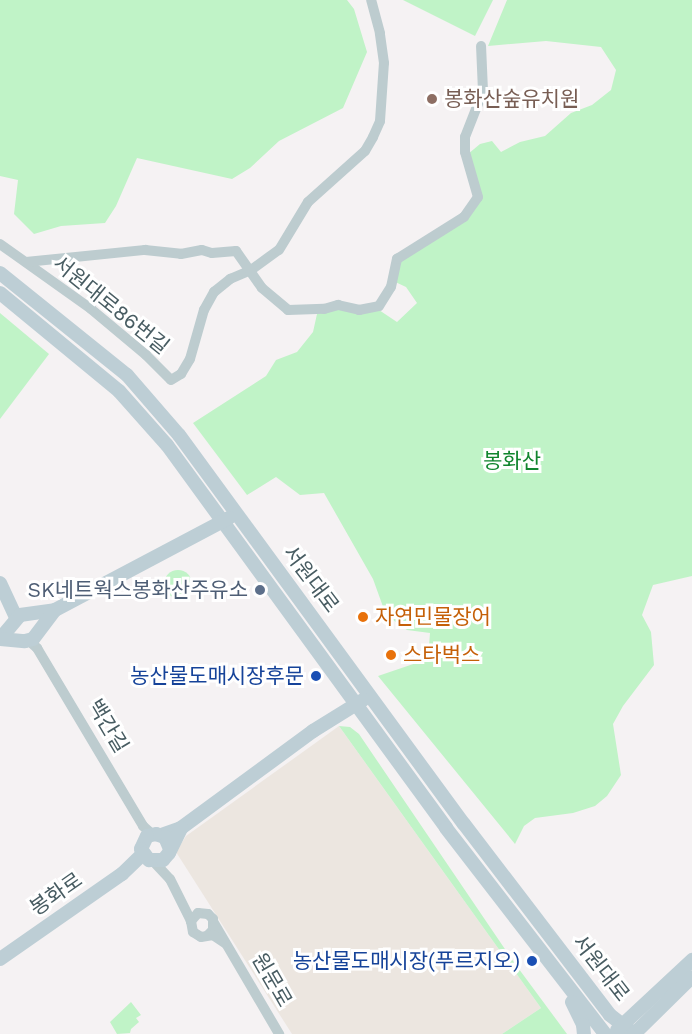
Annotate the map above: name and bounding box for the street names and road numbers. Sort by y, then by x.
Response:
street label: 서원대로86번길 [48,251,174,359]
street label: 서원대로 [278,541,344,617]
street label: 백간길 [82,695,134,757]
street label: 봉화로 [25,867,87,921]
street label: 서원대로 [567,930,635,1006]
street label: 원문로 [247,949,297,1011]

